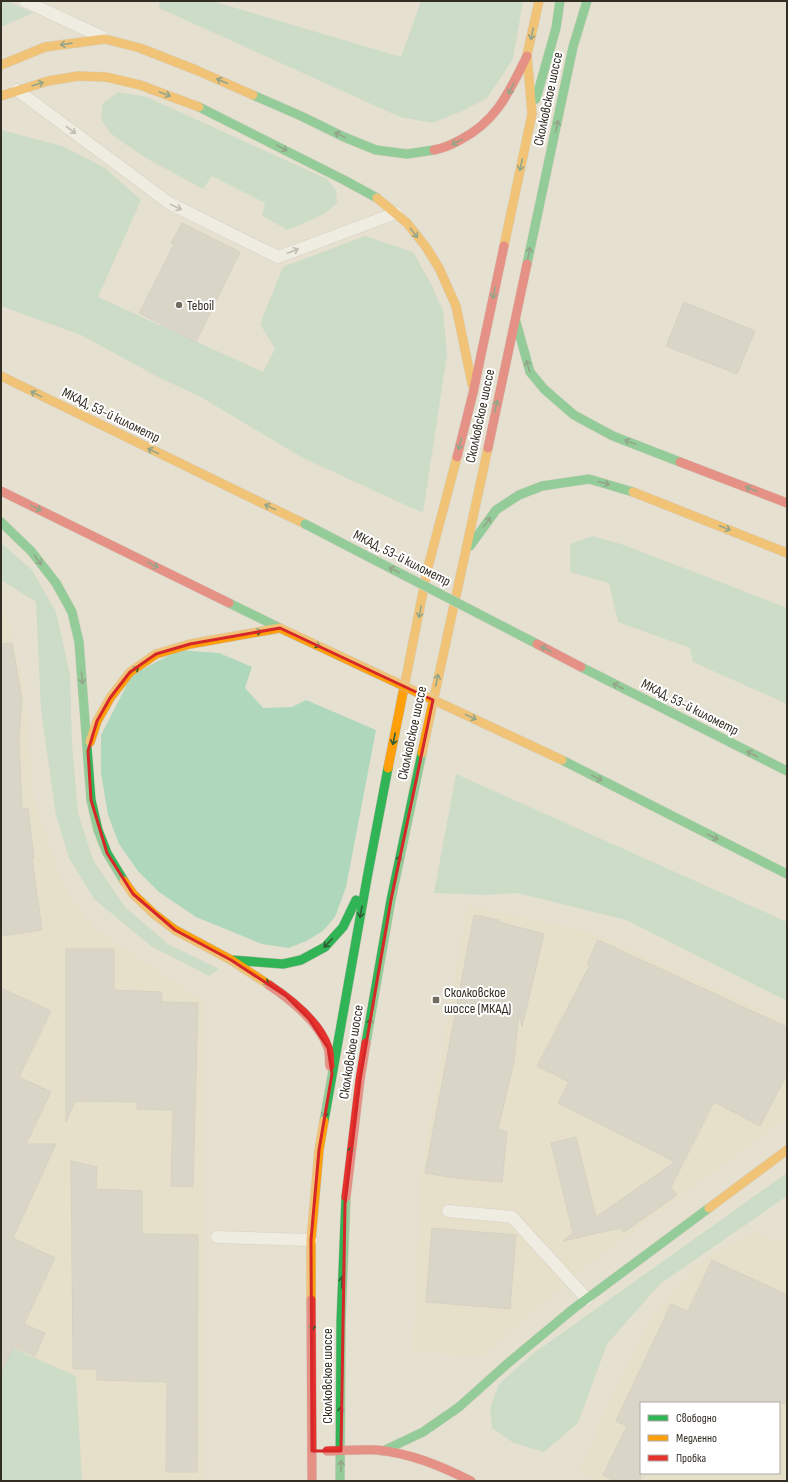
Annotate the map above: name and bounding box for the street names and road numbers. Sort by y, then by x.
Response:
street label: Сколковское шоссе [530,51,566,147]
street label: Сколковское шоссе [462,368,498,464]
street label: МКАД, 53-й километр [59,384,163,446]
street label: МКАД, 53-й километр [350,526,454,590]
street label: МКАД, 53-й километр [638,675,742,739]
street label: Сколковское шоссе [394,685,430,781]
street label: Сколковское шоссе [335,1004,367,1100]
street label: Сколковское шоссе [319,1328,336,1424]

